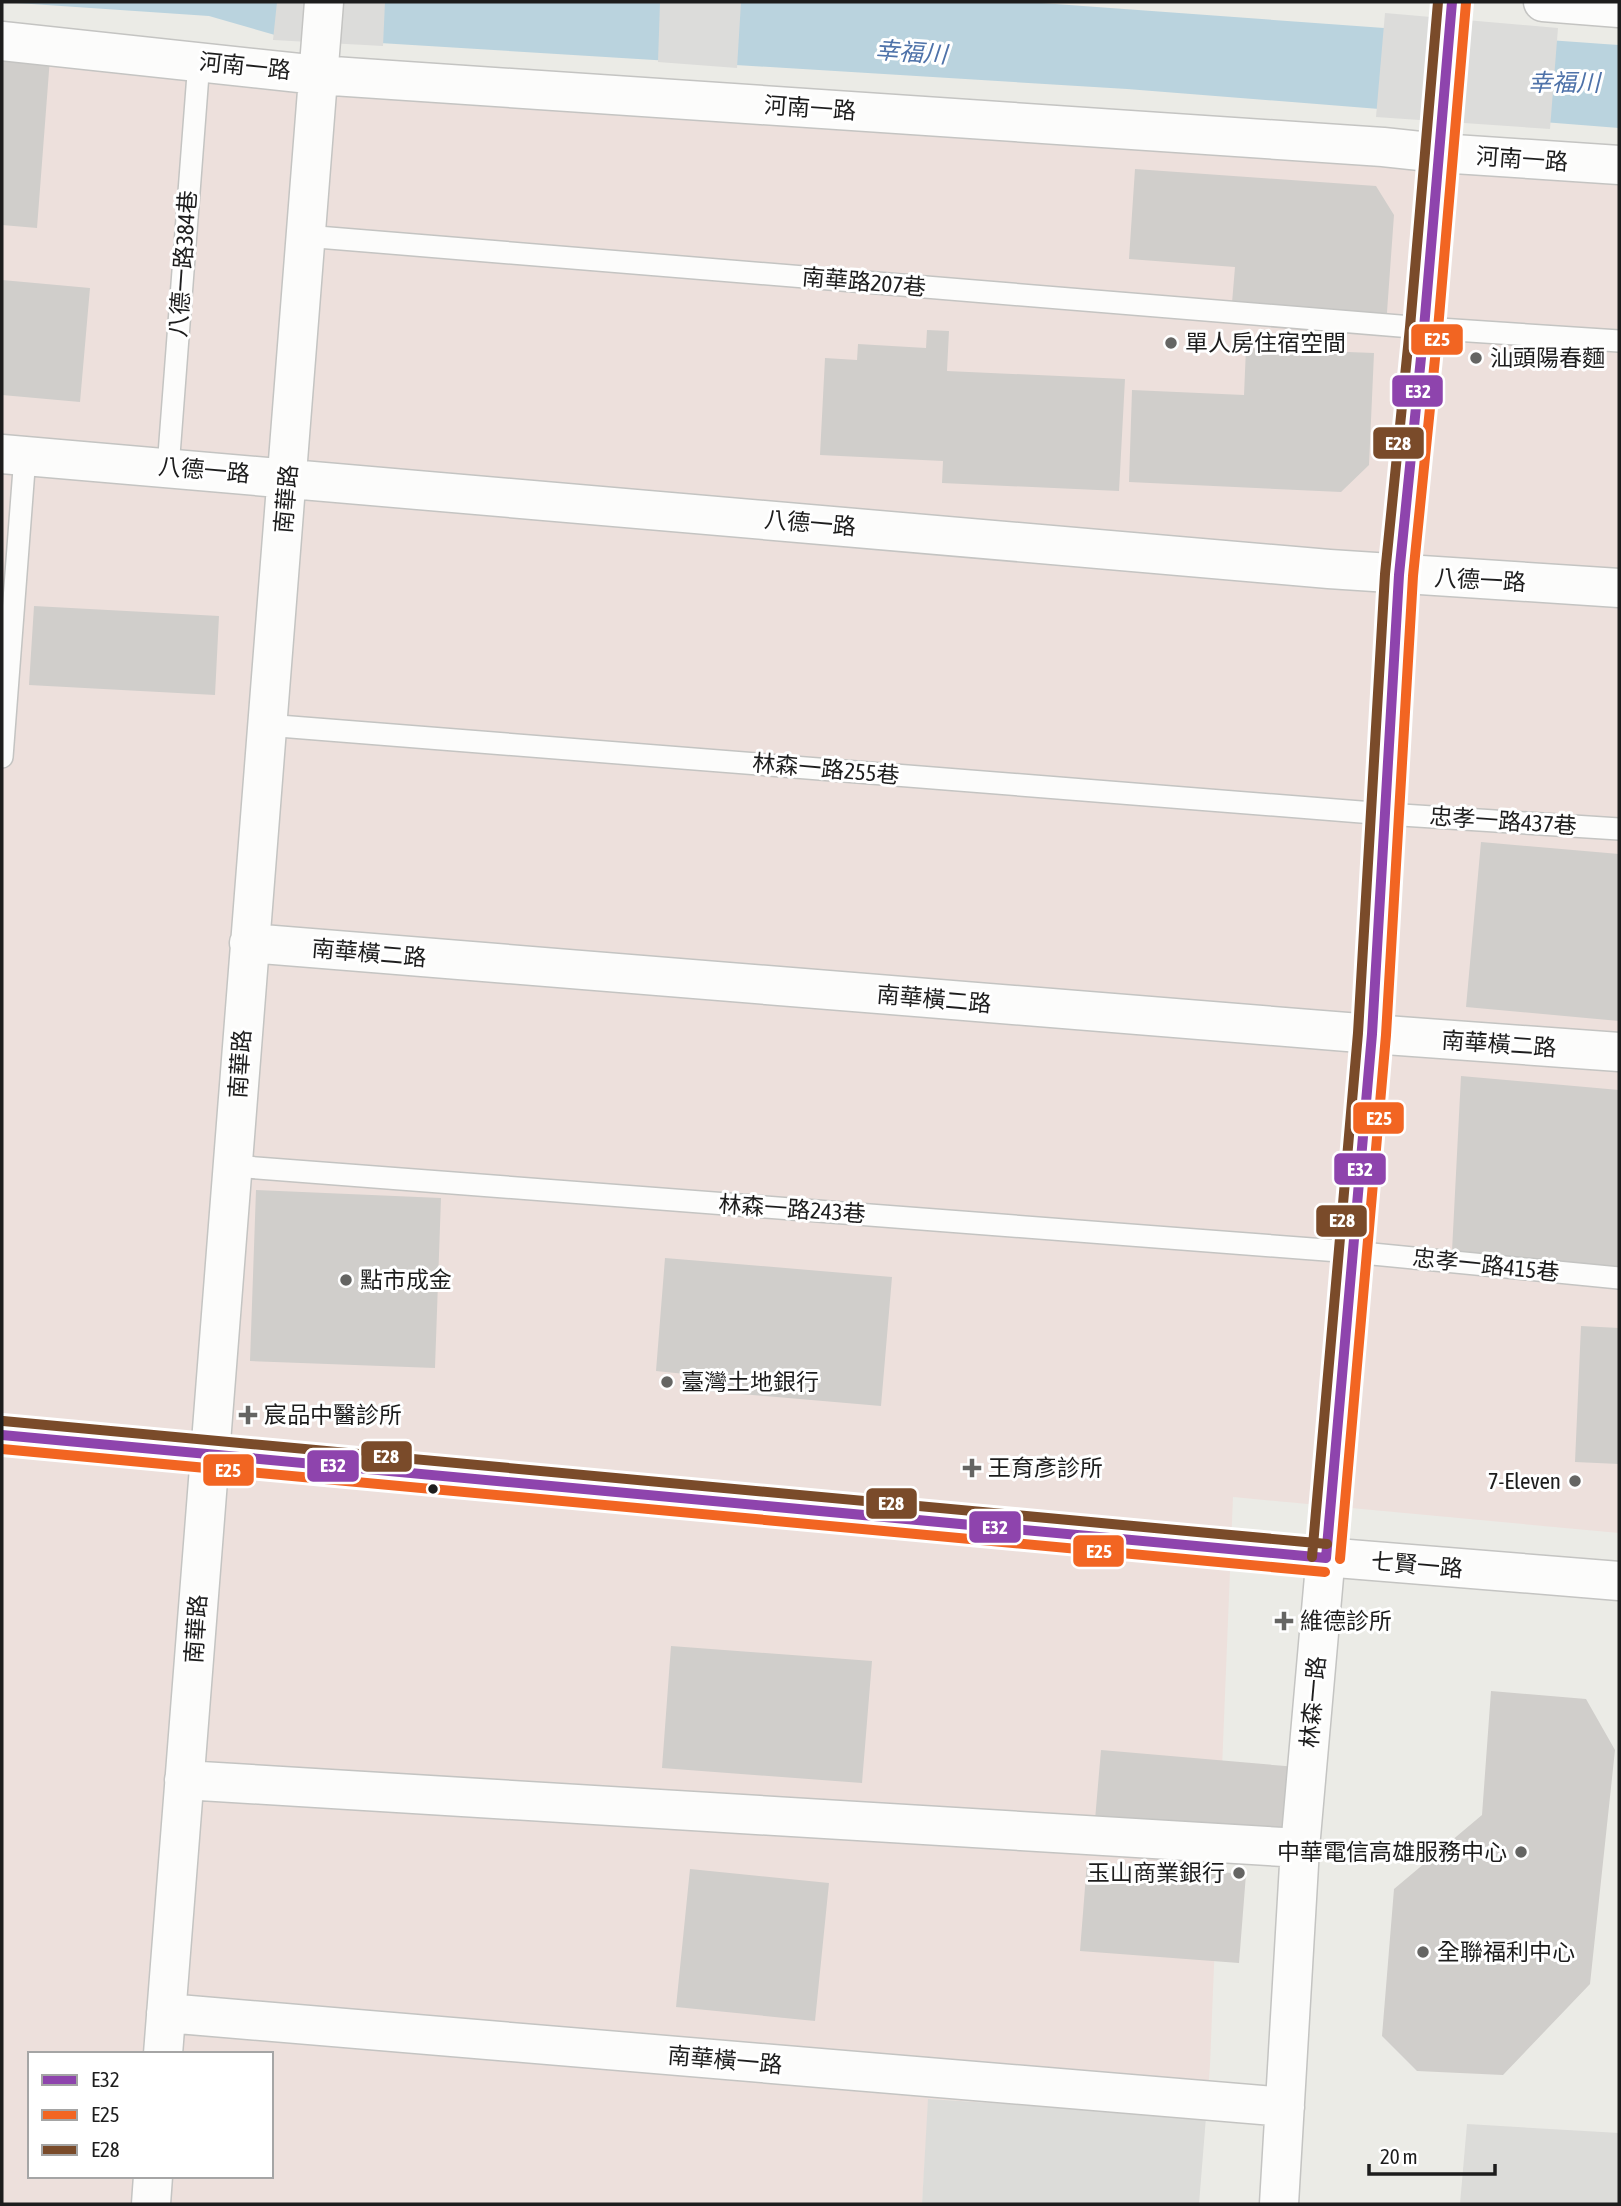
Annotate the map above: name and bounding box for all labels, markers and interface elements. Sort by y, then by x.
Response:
water label: 幸福川 [874,36,951,68]
street label: 河南一路 [198,48,292,84]
water label: 幸福川 [1528,69,1603,96]
street label: 河南一路 [763,92,857,124]
street label: 河南一路 [1475,143,1569,175]
street label: 八德一路384巷 [165,190,201,338]
street label: 南華路207巷 [801,264,927,300]
line badge: E25 [1410,323,1464,356]
text: E25 [1424,328,1450,350]
place label: 單人房住宿空間 [1185,330,1346,356]
marker: 單人房住宿空間 [1163,335,1179,351]
place label: 汕頭陽春麵 [1490,345,1605,371]
marker: 汕頭陽春麵 [1468,350,1484,366]
line badge: E32 [1391,374,1444,408]
text: E32 [1405,380,1431,402]
line badge: E28 [1372,426,1425,460]
text: E28 [1385,432,1411,454]
street label: 八德一路 [157,453,251,487]
street label: 南華路 [270,463,302,535]
street label: 八德一路 [763,506,857,540]
street label: 八德一路 [1433,565,1527,595]
street label: 林森一路255巷 [751,750,901,788]
street label: 忠孝一路437巷 [1429,803,1577,839]
street label: 南華橫二路 [311,935,427,971]
street label: 南華橫二路 [876,981,992,1017]
street label: 南華橫二路 [1441,1027,1557,1061]
street label: 南華路 [225,1029,255,1099]
line badge: E25 [1352,1101,1405,1135]
text: E25 [1366,1107,1392,1129]
line badge: E32 [1333,1152,1387,1186]
text: E32 [1347,1158,1373,1180]
street label: 林森一路243巷 [718,1191,866,1227]
line badge: E28 [1315,1204,1368,1238]
text: E28 [1329,1209,1355,1231]
street label: 忠孝一路415巷 [1411,1244,1561,1286]
place label: 點市成金 [360,1267,452,1293]
marker: 點市成金 [338,1272,354,1288]
place label: 臺灣土地銀行 [681,1369,819,1395]
marker: 臺灣土地銀行 [659,1374,675,1390]
place label: 宸品中醫診所 [264,1402,402,1428]
marker: 宸品中醫診所 [238,1405,258,1425]
line badge: E28 [360,1440,413,1473]
text: E28 [373,1445,399,1467]
line badge: E32 [306,1449,360,1483]
line badge: E25 [202,1453,255,1487]
text: E32 [320,1454,346,1476]
place label: 王育彥診所 [988,1455,1103,1481]
marker: 王育彥診所 [962,1458,982,1478]
text: E25 [215,1459,241,1481]
place label: 7-Eleven [1488,1468,1561,1494]
marker: 7-Eleven [1567,1473,1583,1489]
unlabelled marker [426,1482,440,1496]
line badge: E28 [865,1487,918,1520]
text: E28 [878,1492,904,1514]
line badge: E32 [968,1510,1022,1544]
text: E32 [982,1516,1008,1538]
line badge: E25 [1072,1534,1125,1568]
text: E25 [1086,1540,1112,1562]
street label: 七賢一路 [1370,1548,1464,1582]
street label: 南華路 [181,1594,211,1664]
place label: 維德診所 [1300,1608,1392,1634]
marker: 維德診所 [1274,1611,1294,1631]
street label: 林森一路 [1296,1655,1330,1749]
place label: 中華電信高雄服務中心 [1277,1839,1507,1865]
marker: 中華電信高雄服務中心 [1513,1844,1529,1860]
place label: 玉山商業銀行 [1087,1860,1225,1886]
marker: 玉山商業銀行 [1231,1865,1247,1881]
place label: 全聯福利中心 [1437,1939,1575,1965]
marker: 全聯福利中心 [1415,1944,1431,1960]
street label: 南華橫一路 [667,2042,783,2078]
legend [28,2052,273,2178]
text: E32 [91,2067,120,2091]
text: E25 [91,2102,120,2126]
scale bar [1369,2132,1495,2176]
text: E28 [91,2137,120,2161]
text: 20 m [1380,2144,1418,2168]

